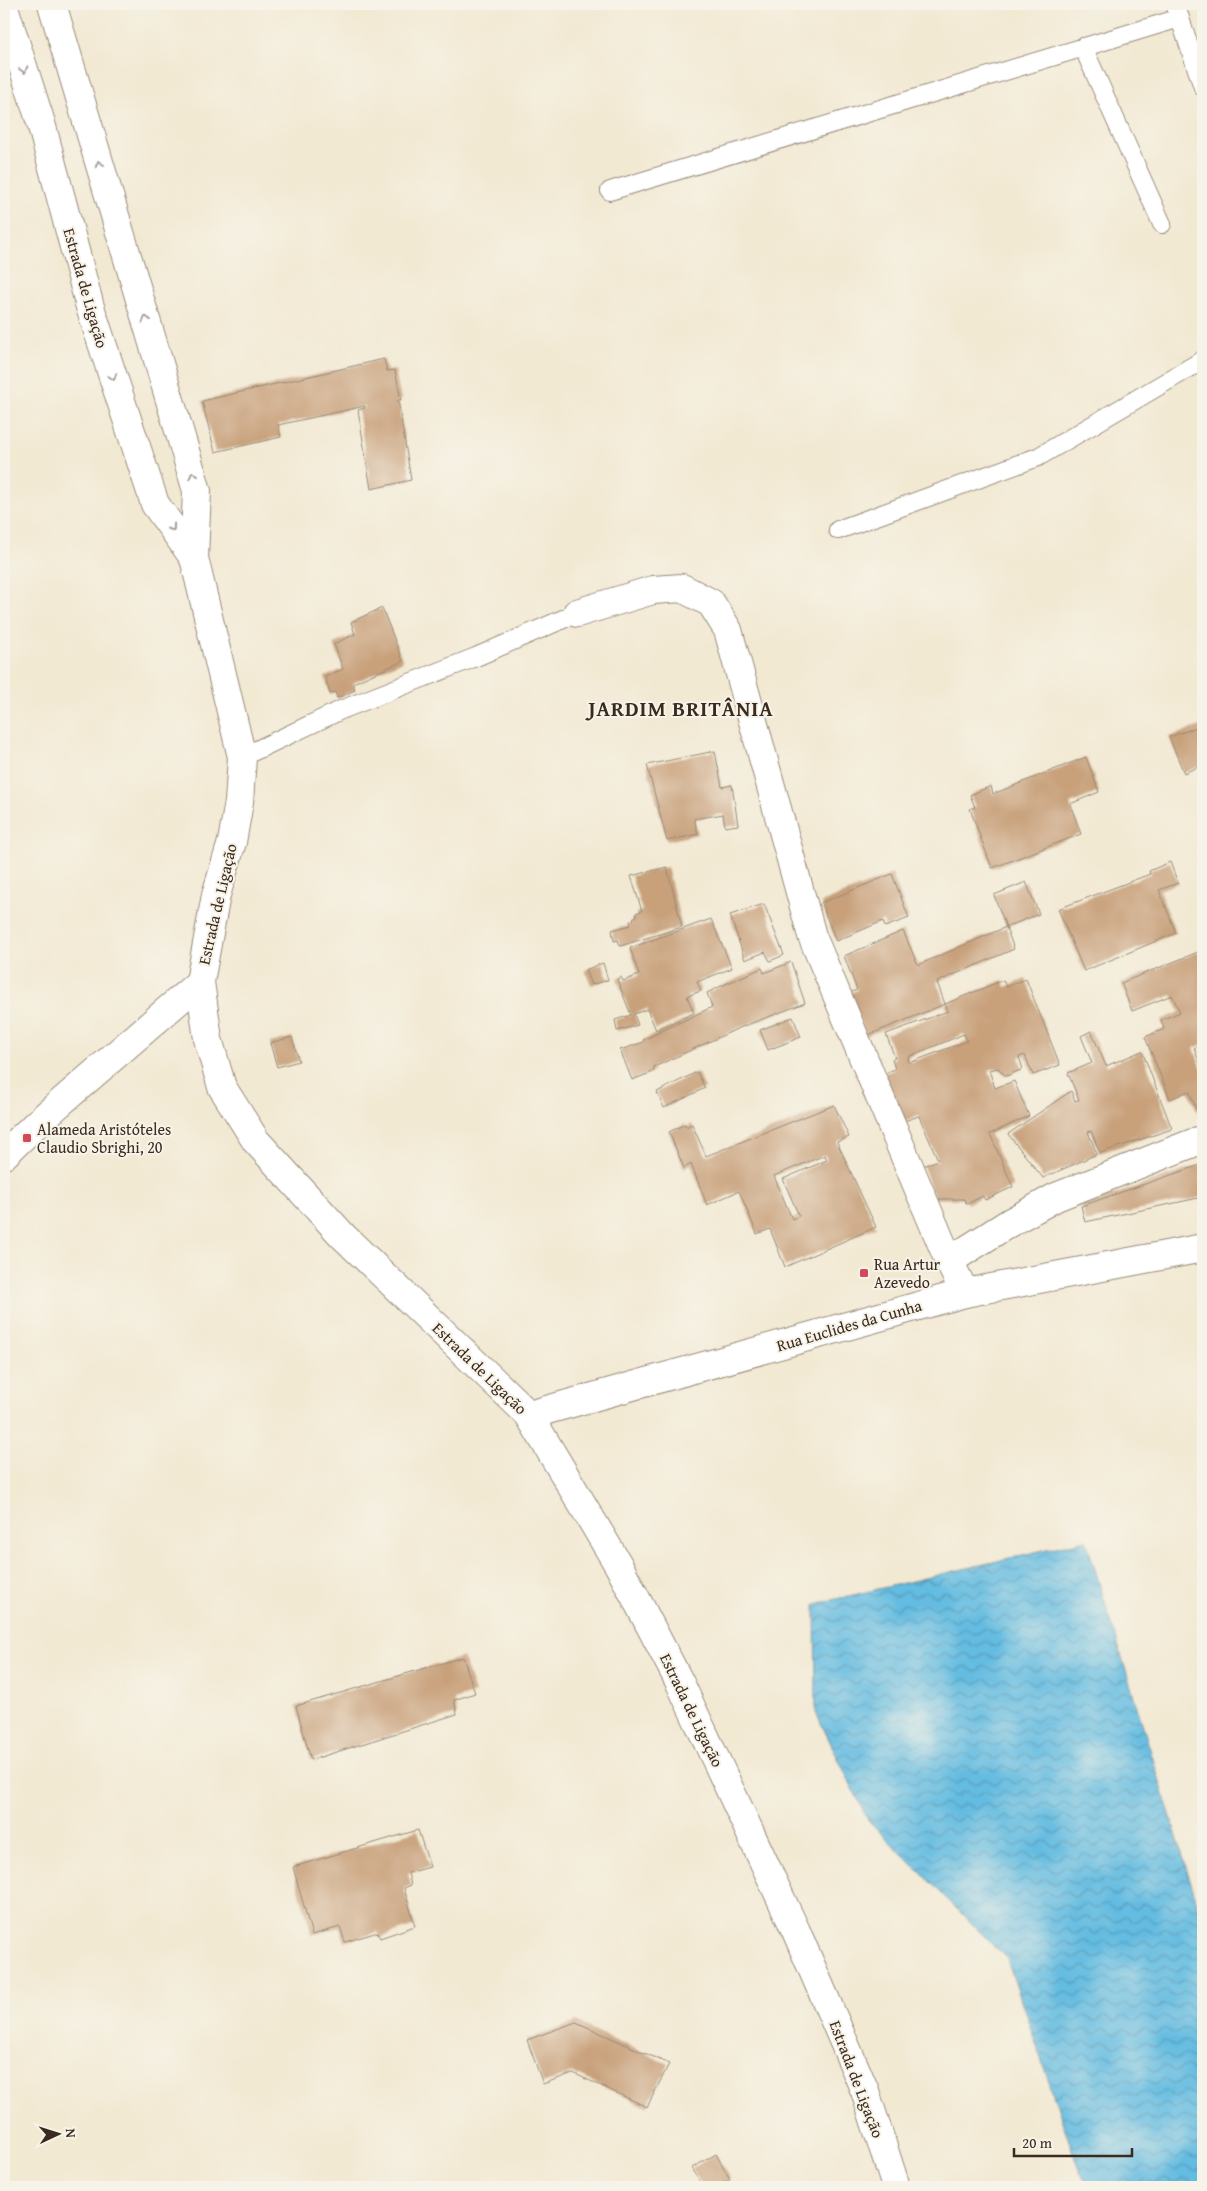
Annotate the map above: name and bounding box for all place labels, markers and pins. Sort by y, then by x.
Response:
place label: Alameda Aristóteles Claudio Sbrighi, 20 [37,1117,171,1159]
marker: Alameda Aristóteles Claudio Sbrighi, 20 [21,1132,33,1144]
place label: Rua Artur Azevedo [874,1252,941,1294]
marker: Rua Artur Azevedo [858,1267,870,1279]

